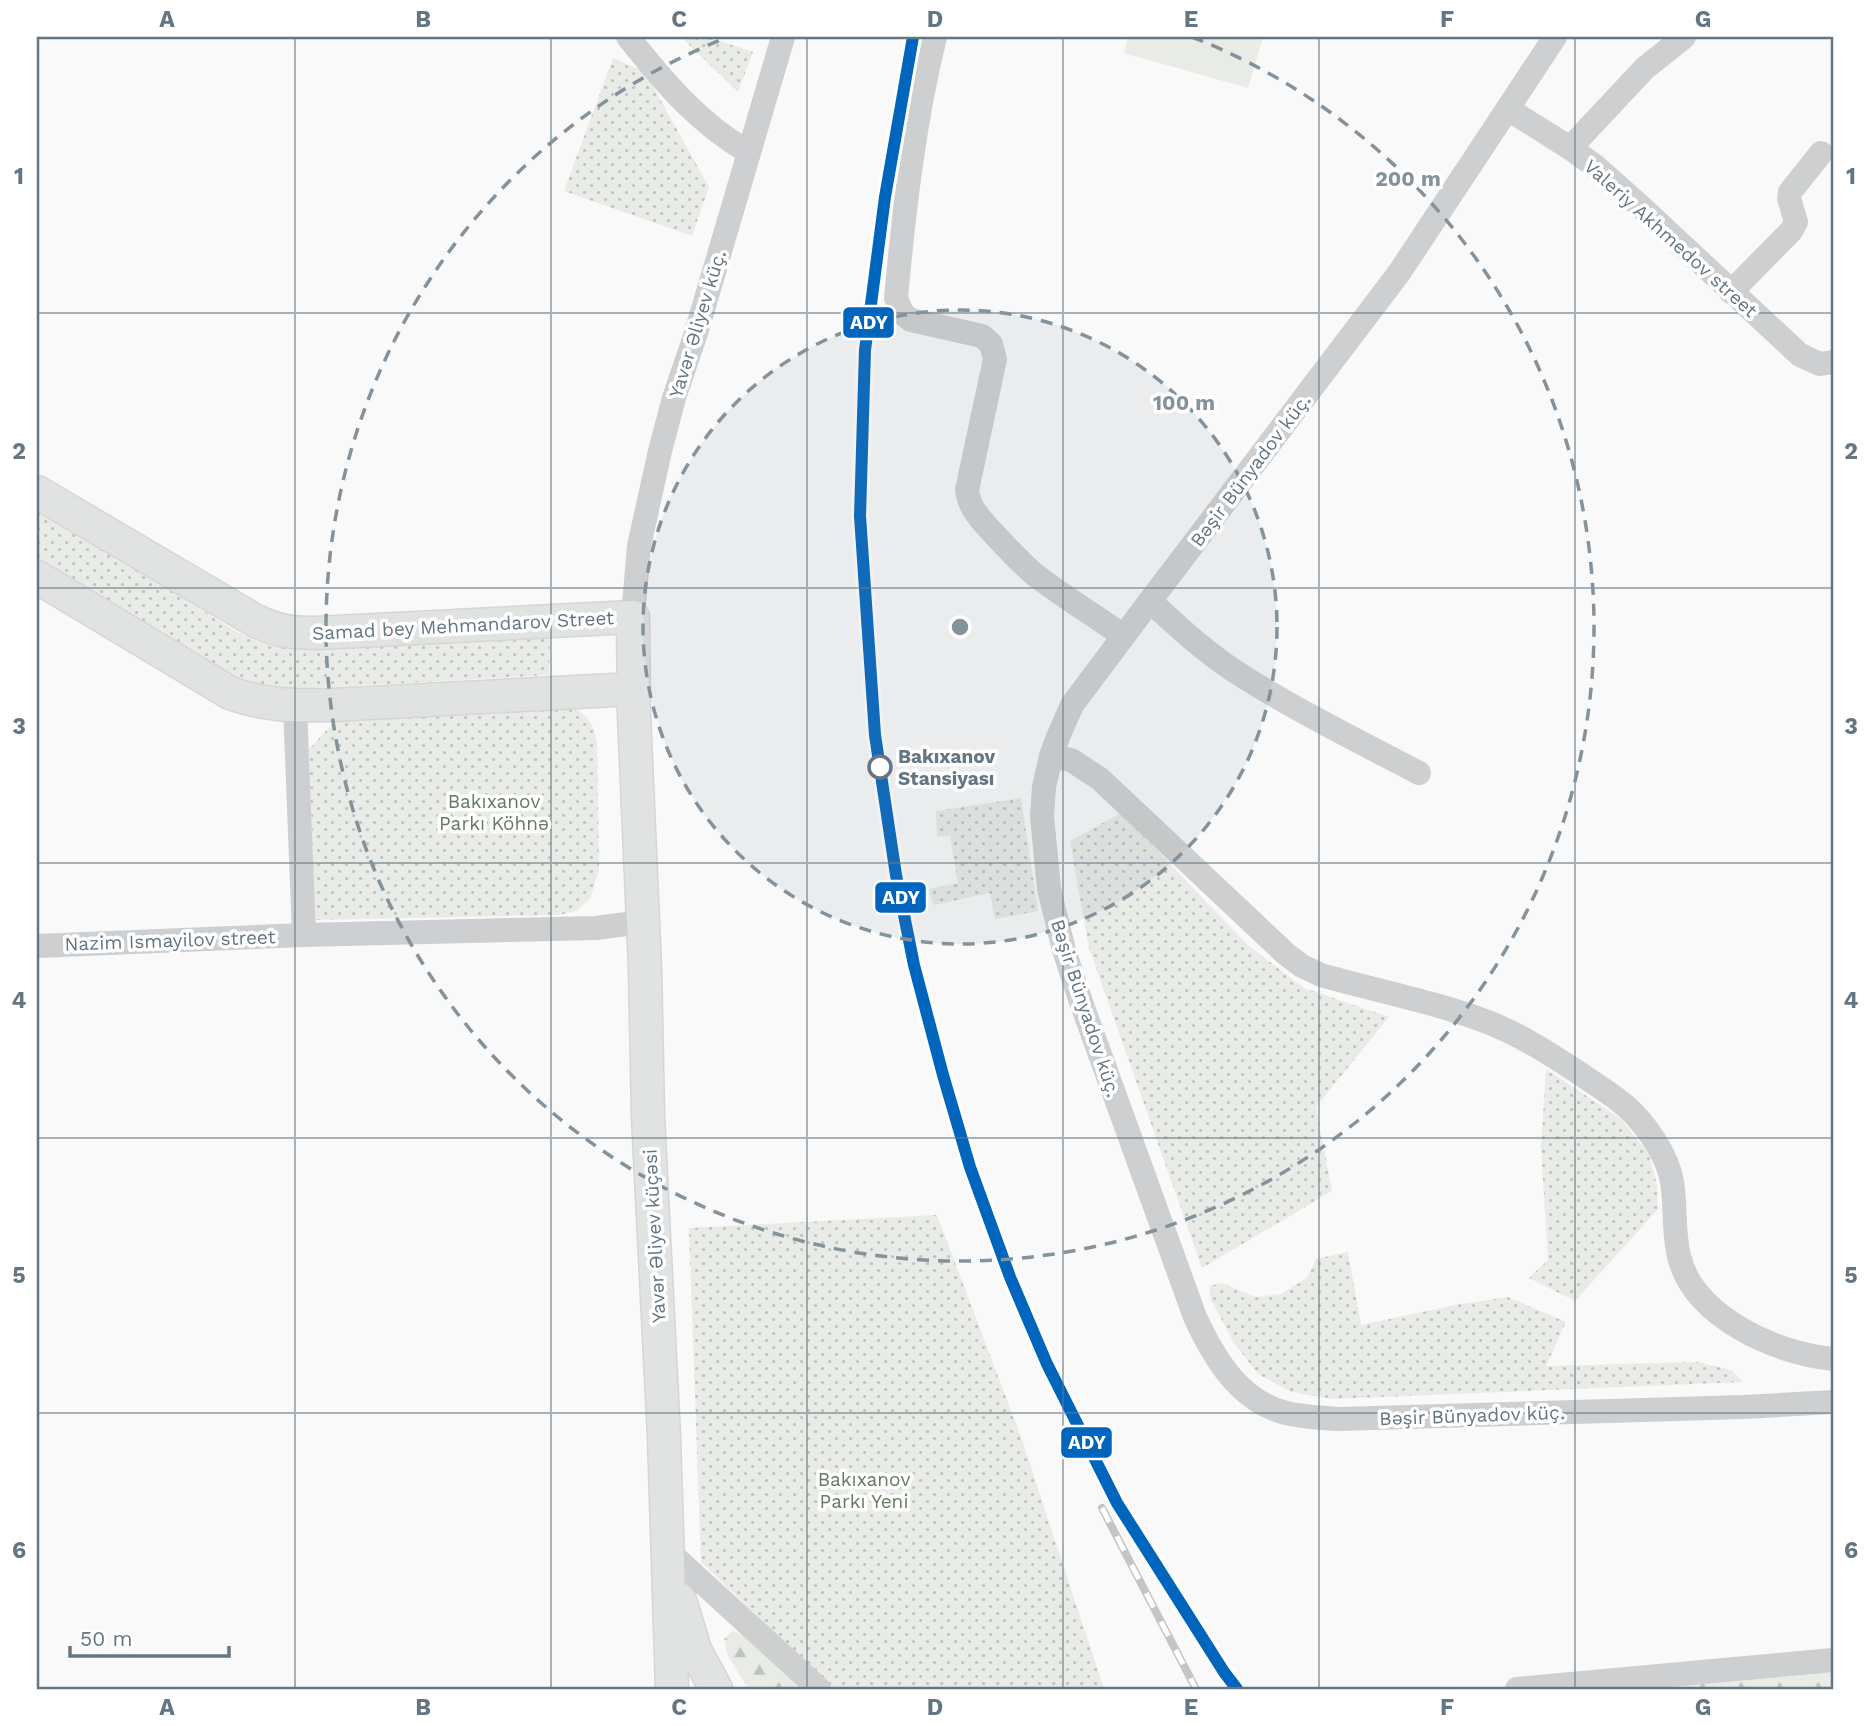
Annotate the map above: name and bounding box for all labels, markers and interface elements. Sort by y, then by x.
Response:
text: A [159,6,175,33]
text: B [415,6,431,33]
text: C [671,6,687,33]
text: D [927,6,943,33]
text: E [1184,6,1198,33]
text: F [1440,6,1454,33]
text: G [1695,6,1711,33]
street label: Valeriy Akhmedov street [1579,155,1762,322]
text: 1 [14,163,24,190]
text: 1 [1846,163,1856,190]
text: 200 m [1375,166,1441,191]
street label: Yavər Əliyev küç. [664,248,731,401]
line badge: ADY [842,306,895,339]
text: ADY [850,311,889,334]
street label: Bəşir Bünyadov küç. [1185,389,1315,551]
text: 100 m [1153,390,1215,415]
text: 2 [12,438,26,465]
text: 2 [1844,438,1858,465]
street label: Samad bey Mehmandarov Street [312,606,615,645]
centre of rings [948,615,972,639]
text: 3 [12,713,26,740]
text: 3 [1844,713,1858,740]
place label: Bakıxanov Stansiyası [898,745,995,790]
marker: Bakıxanov Stansiyası [868,755,892,779]
park label: Bakıxanov Parkı Köhnə [439,790,549,835]
line badge: ADY [874,881,927,914]
text: ADY [882,886,921,909]
street label: Bəşir Bünyadov küç. [1046,916,1125,1100]
street label: Nazim Ismayilov street [64,925,276,956]
text: 4 [12,987,27,1014]
text: 4 [1844,987,1859,1014]
street label: Yavər Əliyev küçəsi [638,1148,671,1324]
text: 5 [12,1262,26,1289]
text: 5 [1844,1262,1858,1289]
street label: Bəşir Bünyadov küç. [1379,1401,1565,1430]
line badge: ADY [1060,1426,1113,1459]
text: ADY [1068,1431,1107,1454]
park label: Bakıxanov Parkı Yeni [818,1468,910,1513]
text: 6 [12,1537,26,1564]
text: 6 [1844,1537,1858,1564]
scale bar [70,1614,229,1658]
text: 50 m [80,1626,132,1651]
text: A [159,1694,175,1721]
text: B [415,1694,431,1721]
text: C [671,1694,687,1721]
text: D [927,1694,943,1721]
text: E [1184,1694,1198,1721]
text: F [1440,1694,1454,1721]
text: G [1695,1694,1711,1721]

